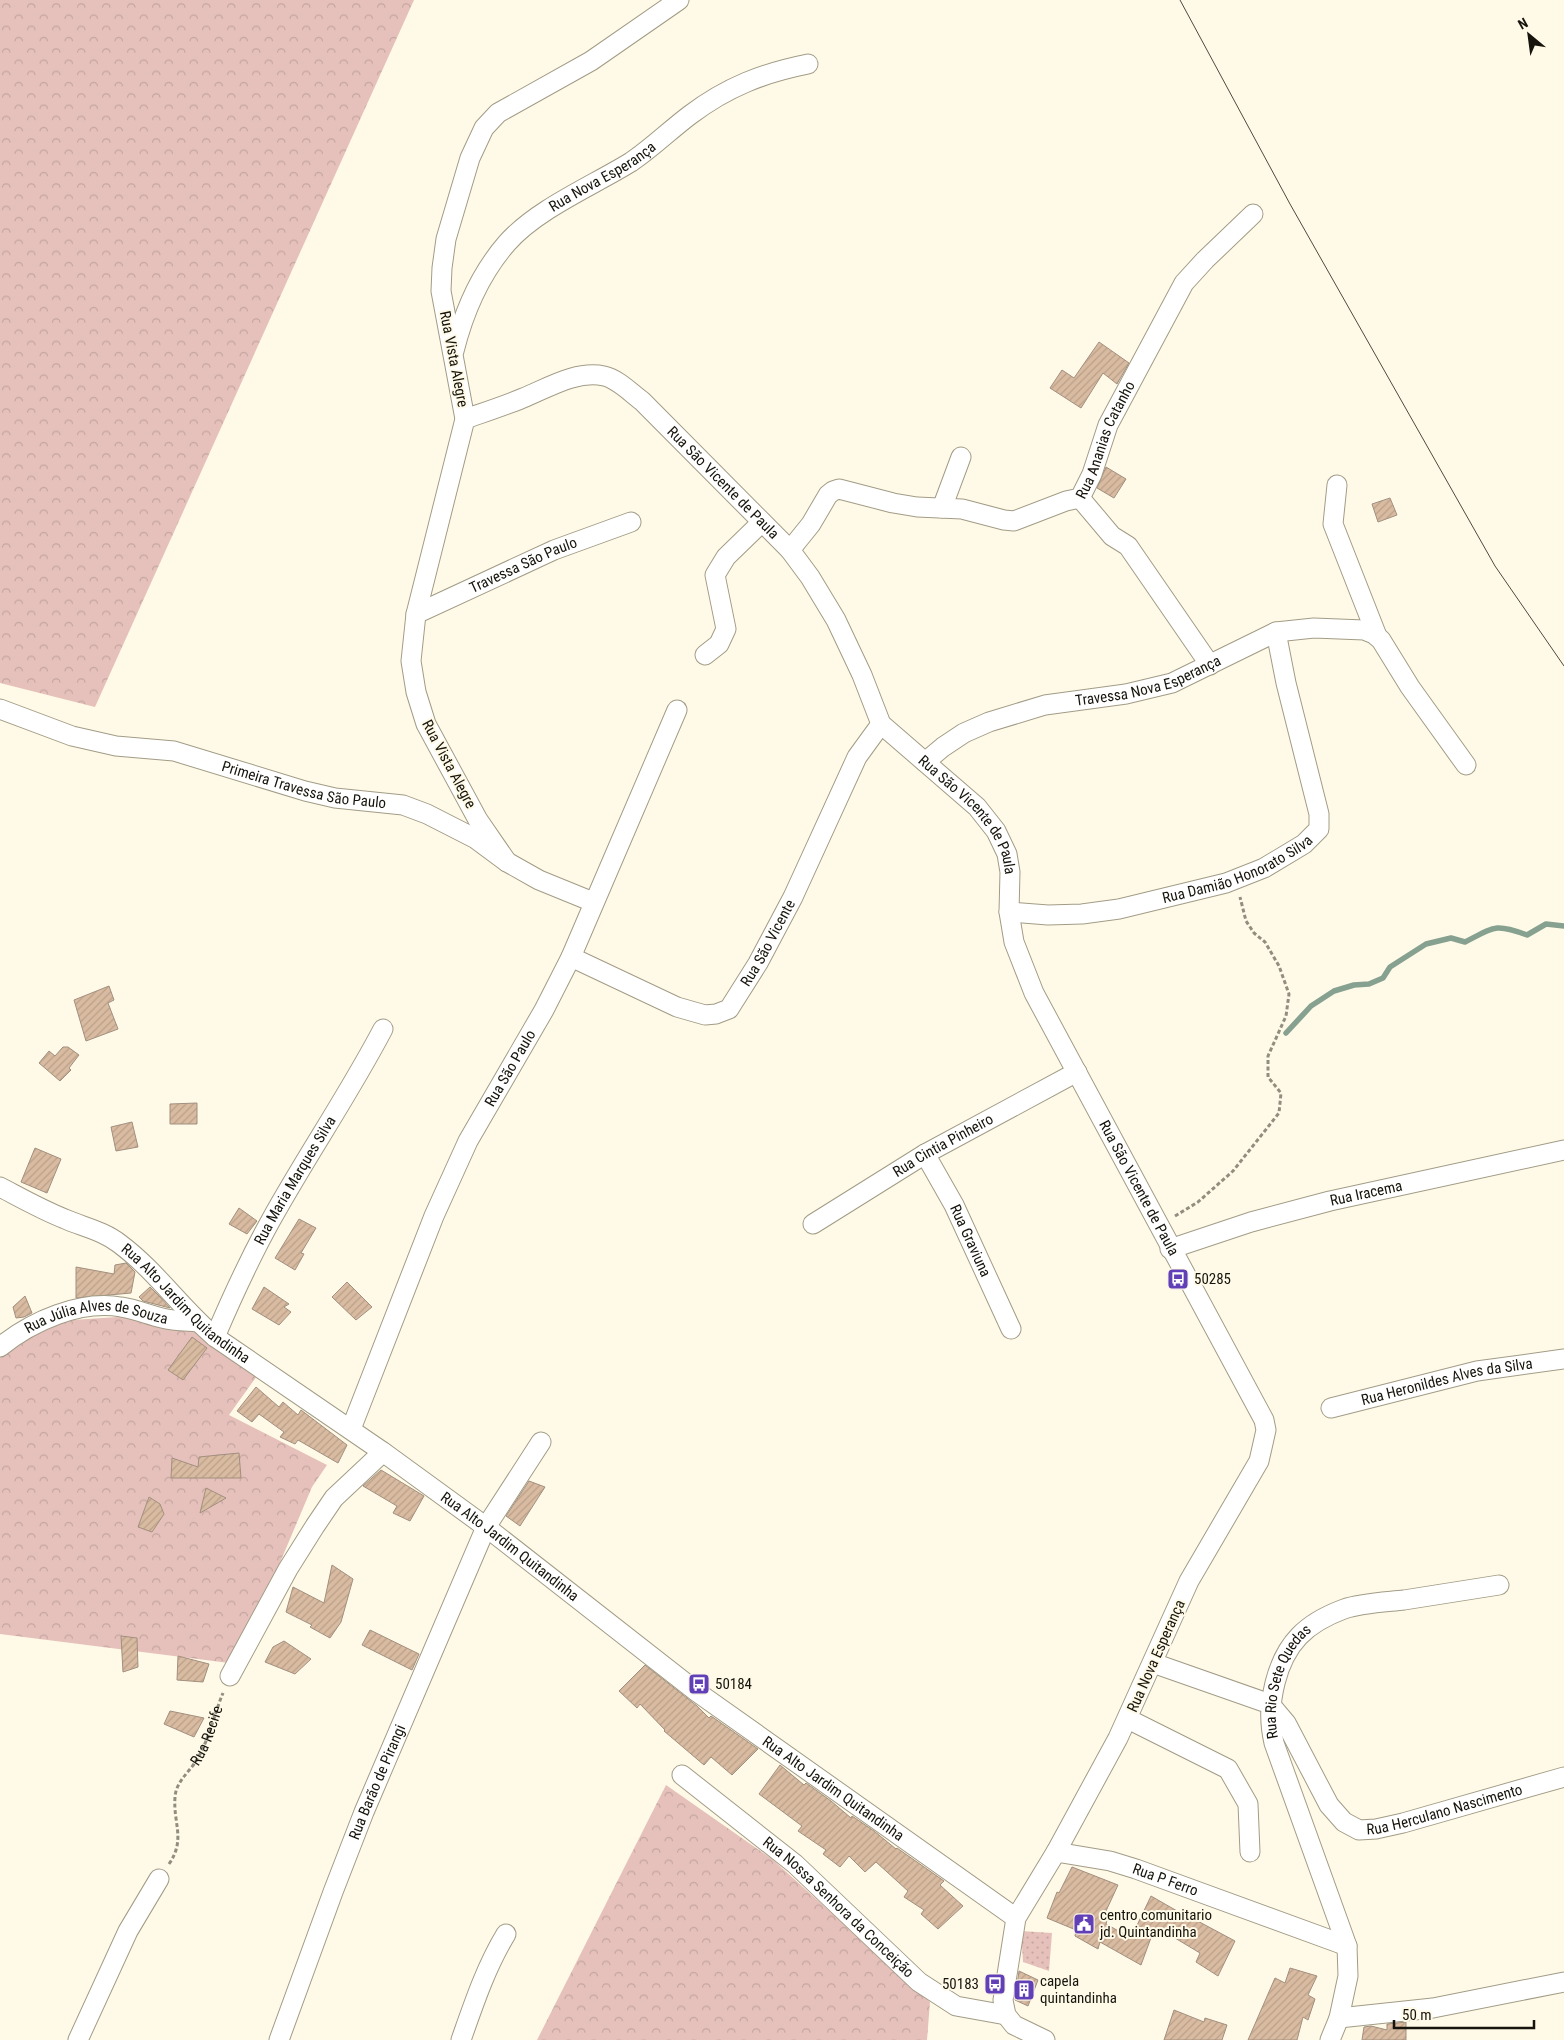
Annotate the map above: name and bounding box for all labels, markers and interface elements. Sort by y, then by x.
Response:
north arrow [1504,10,1554,60]
text: N [1515,15,1530,33]
street label: Rua Nova Esperança [546,138,659,216]
street label: Rua Vista Alegre [436,309,472,409]
street label: Rua Ananias Catanho [1072,378,1139,502]
street label: Rua São Vicente de Paula [663,423,783,543]
street label: Travessa São Paulo [467,533,579,597]
street label: Travessa Nova Esperança [1074,651,1224,710]
street label: Rua Vista Alegre [418,717,480,811]
street label: Rua São Vicente de Paula [915,751,1019,876]
street label: Primeira Travessa São Paulo [220,757,387,812]
street label: Rua Damião Honorato Silva [1161,832,1316,907]
street label: Rua São Vicente [737,896,799,990]
street label: Rua São Paulo [481,1027,539,1110]
street label: Rua Cintia Pinheiro [889,1110,996,1181]
street label: Rua Maria Marques Silva [250,1113,340,1248]
street label: Rua São Vicente de Paula [1095,1117,1183,1259]
street label: Rua Iracema [1328,1177,1404,1210]
street label: Rua Graviuna [946,1202,995,1280]
street label: Rua Alto Jardim Quitandinha [118,1240,253,1367]
bus stop icon: 50285 [1166,1267,1190,1291]
place label: 50285 [1194,1270,1231,1288]
street label: Rua Júlia Alves de Souza [21,1297,169,1337]
street label: Rua Heronildes Alves da Silva [1359,1354,1534,1409]
street label: Rua Alto Jardim Quitandinha [437,1488,582,1605]
street label: Rua Nova Esperança [1123,1597,1189,1715]
street label: Rua Rio Sete Quedas [1262,1620,1315,1740]
bus stop icon: 50184 [687,1672,711,1696]
place label: 50184 [715,1675,752,1693]
street label: Rua Recife [186,1703,227,1769]
street label: Rua Barão de Pirangi [345,1722,409,1842]
street label: Rua Alto Jardim Quitandinha [759,1732,907,1845]
street label: Rua Herculano Nascimento [1366,1780,1524,1839]
street label: Rua Nossa Senhora da Conceição [759,1833,918,1981]
street label: Rua P Ferro [1130,1860,1201,1900]
place label: centro comunitario jd. Quintandinha [1099,1906,1212,1941]
public building icon: centro comunitario jd. Quintandinha [1072,1912,1096,1936]
bus stop icon: 50183 [983,1972,1007,1996]
place label: capela quintandinha [1040,1972,1117,2007]
place label: 50183 [942,1975,979,1993]
building icon: capela quintandinha [1012,1978,1036,2002]
scale bar [1394,1998,1534,2030]
text: 50 m [1402,2006,1432,2024]

